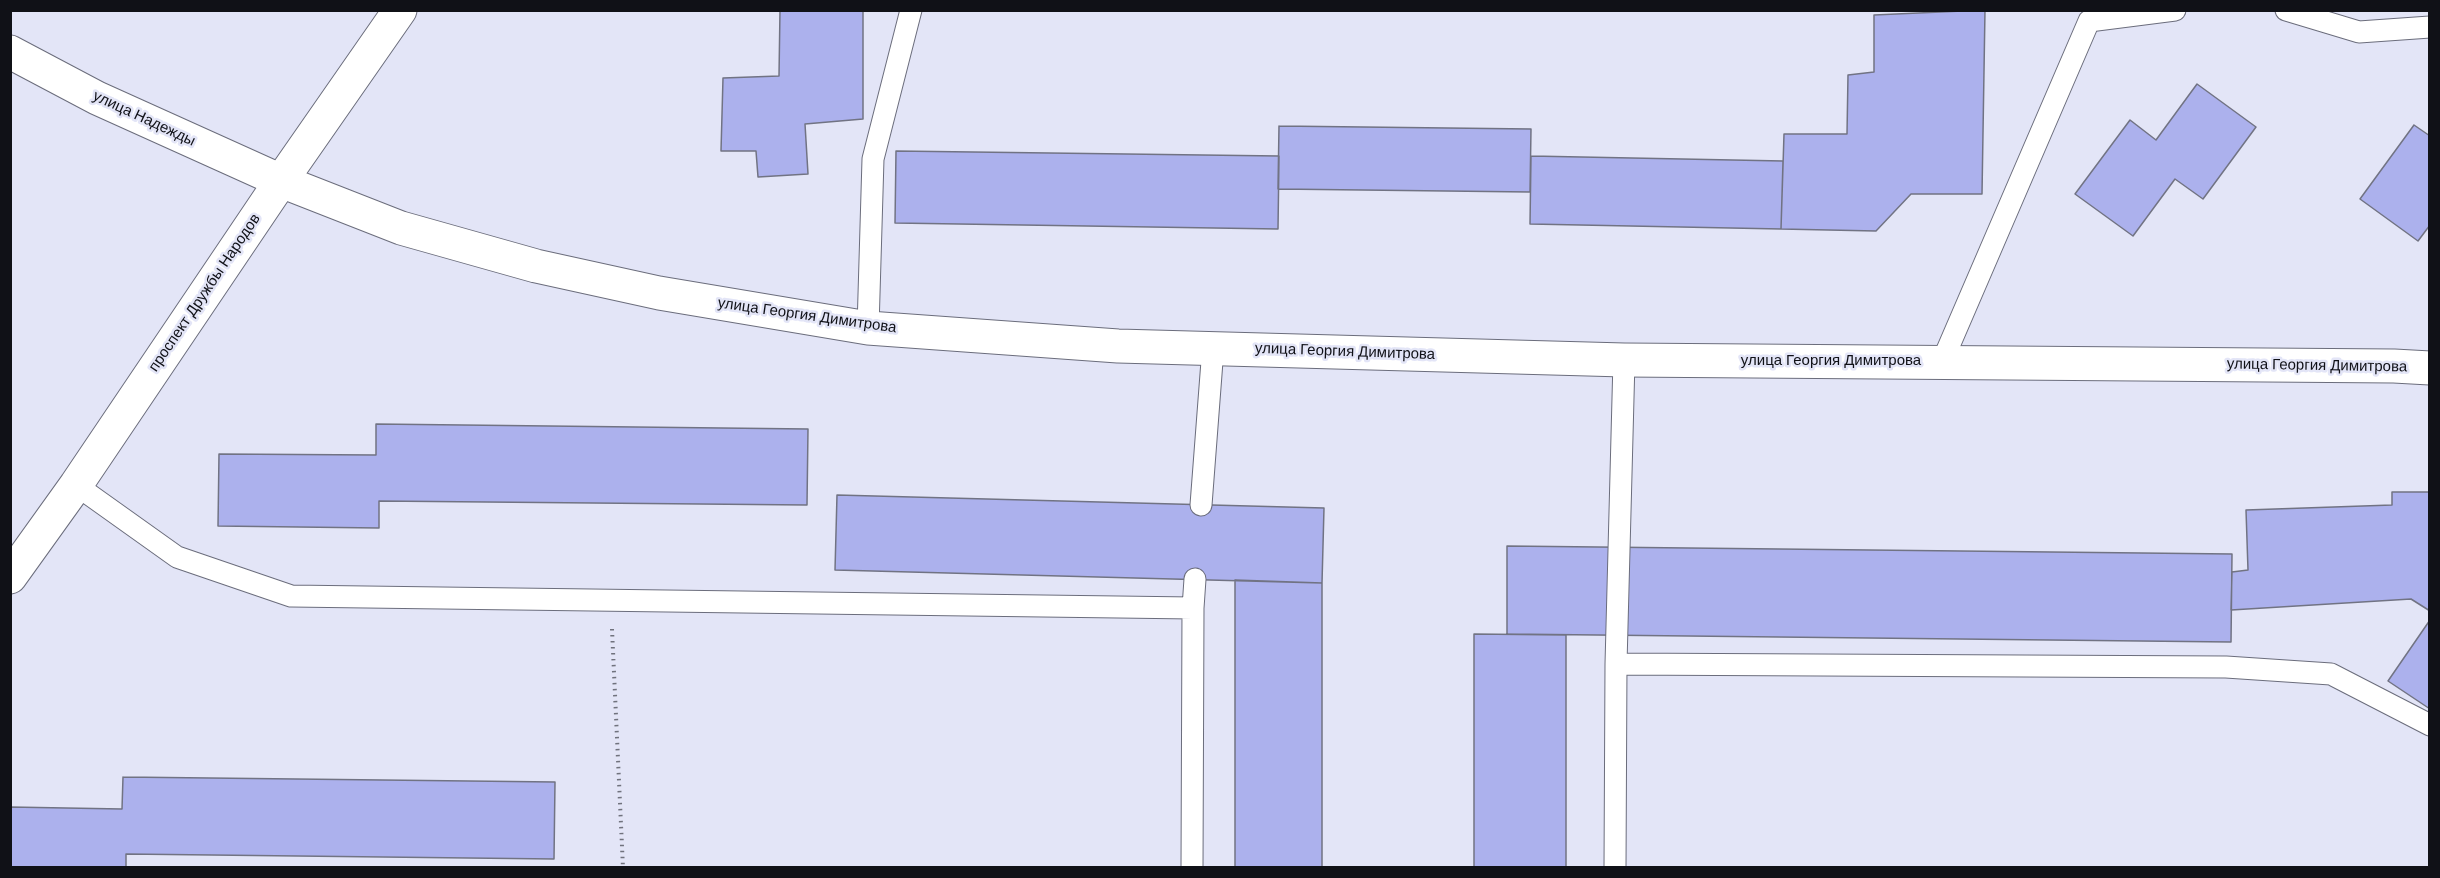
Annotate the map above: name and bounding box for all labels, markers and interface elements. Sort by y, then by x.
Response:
street label: улица Надежды [90,87,198,151]
street label: проспект Дружбы Народов [145,211,265,375]
street label: улица Георгия Димитрова [716,295,898,337]
street label: улица Георгия Димитрова [1255,340,1435,364]
street label: улица Георгия Димитрова [1741,352,1921,370]
street label: улица Георгия Димитрова [2227,355,2407,377]

